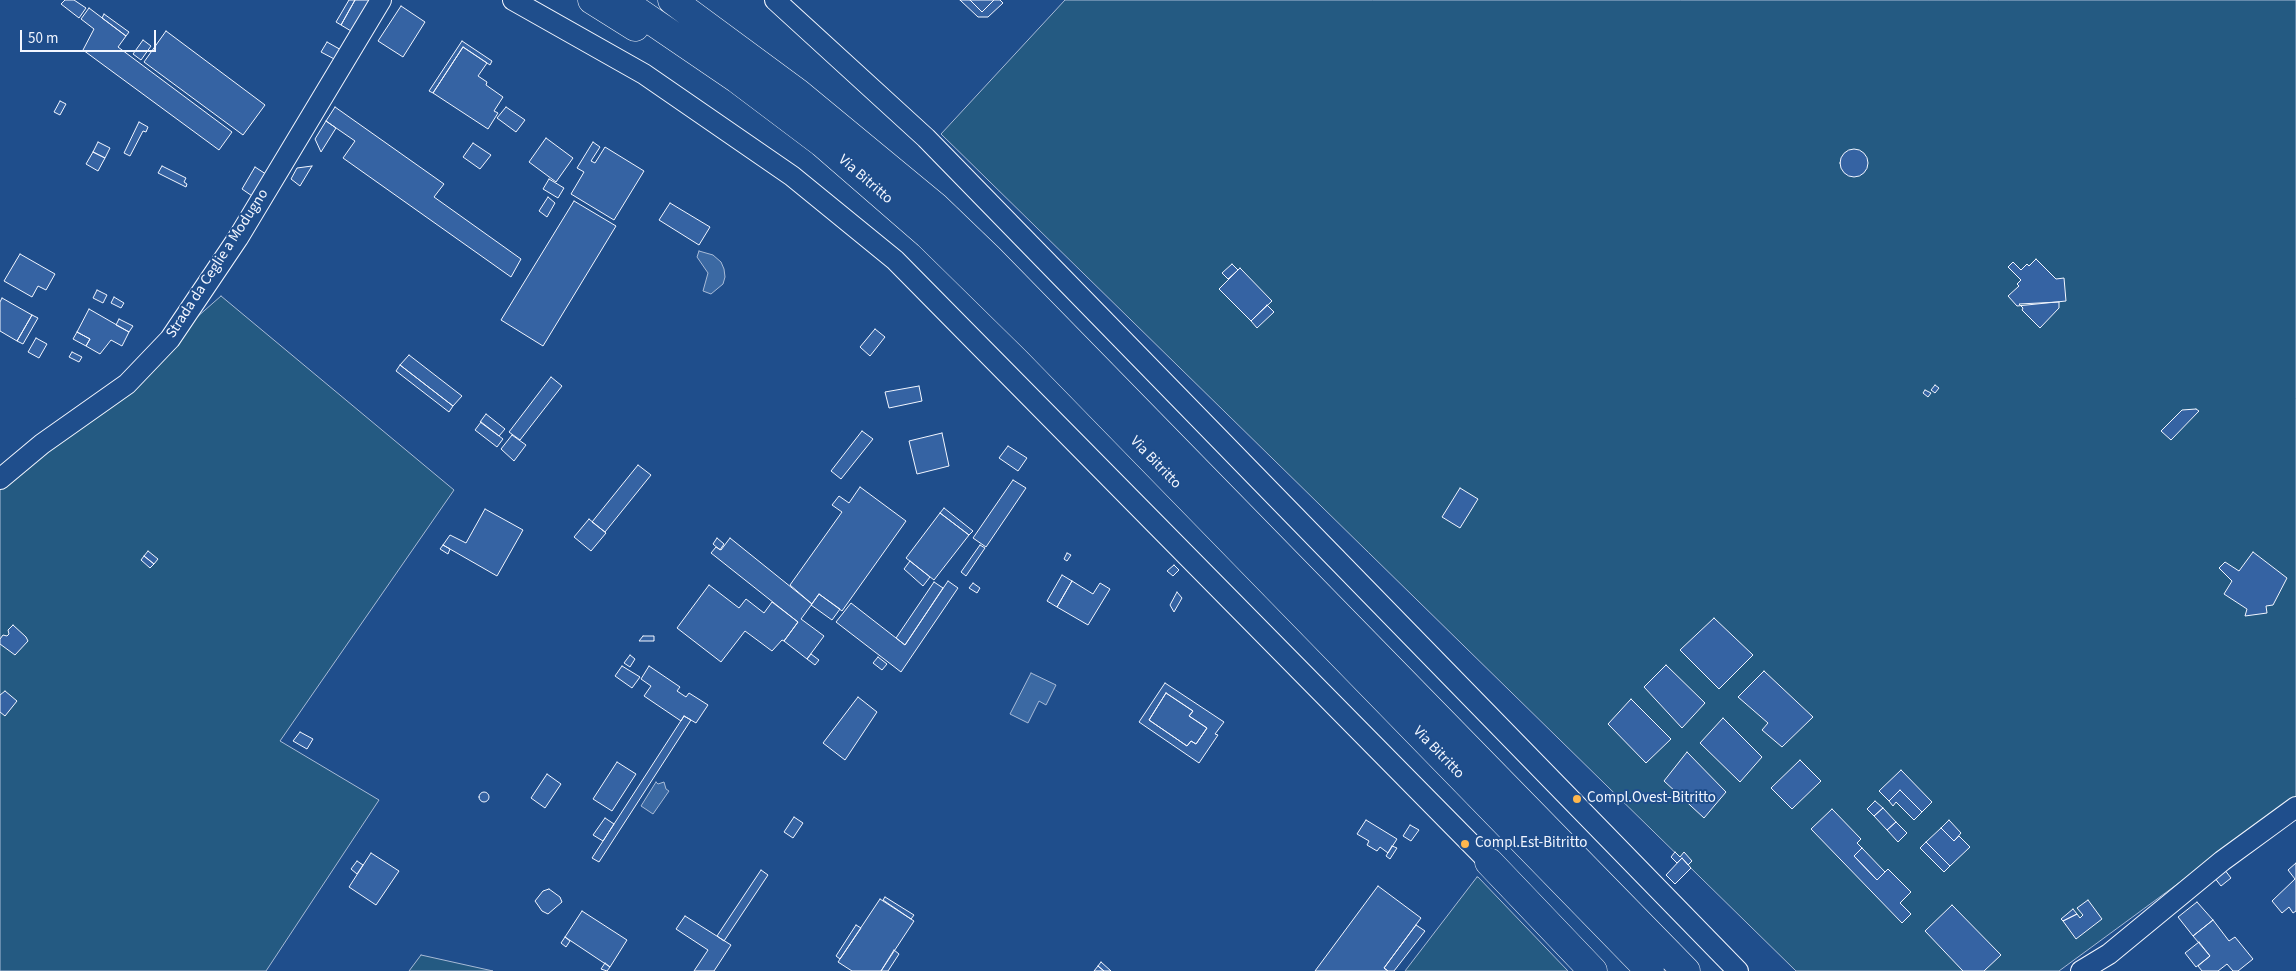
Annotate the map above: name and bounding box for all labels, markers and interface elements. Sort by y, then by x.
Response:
scale bar [22,20,159,52]
text: 50 m [28,28,58,49]
street label: Via Bitritto [834,151,896,209]
street label: Strada da Ceglie a Modugno [163,186,273,342]
street label: Via Bitritto [1126,433,1184,493]
street label: Via Bitritto [1409,723,1467,783]
place label: Compl.Ovest-Bitritto [1587,790,1716,808]
marker: Compl.Ovest-Bitritto [1571,793,1583,805]
place label: Compl.Est-Bitritto [1475,835,1587,853]
marker: Compl.Est-Bitritto [1459,838,1471,850]

